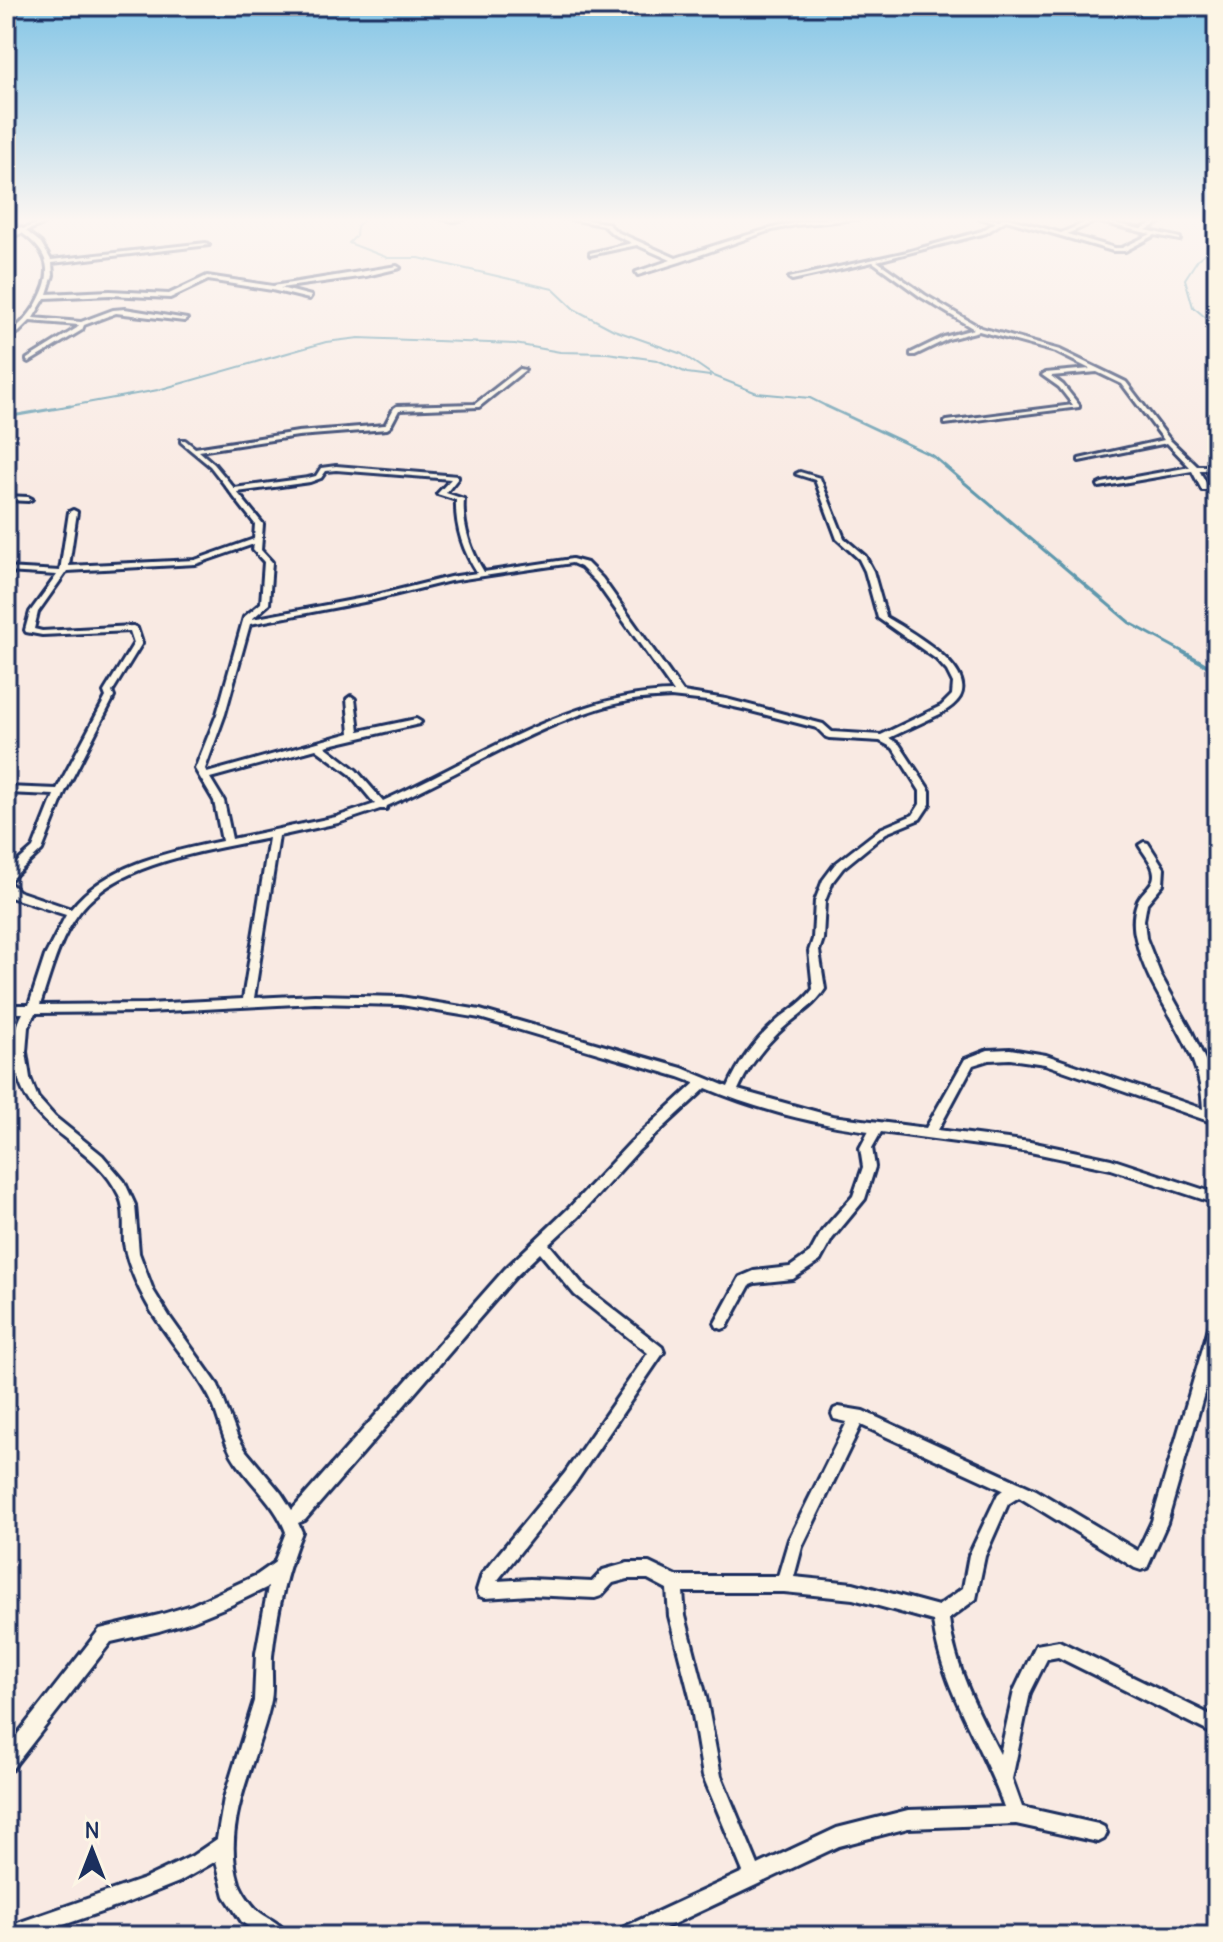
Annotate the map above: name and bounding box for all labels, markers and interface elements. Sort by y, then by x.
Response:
north arrow [52,1810,132,1890]
text: N [84,1816,100,1844]

